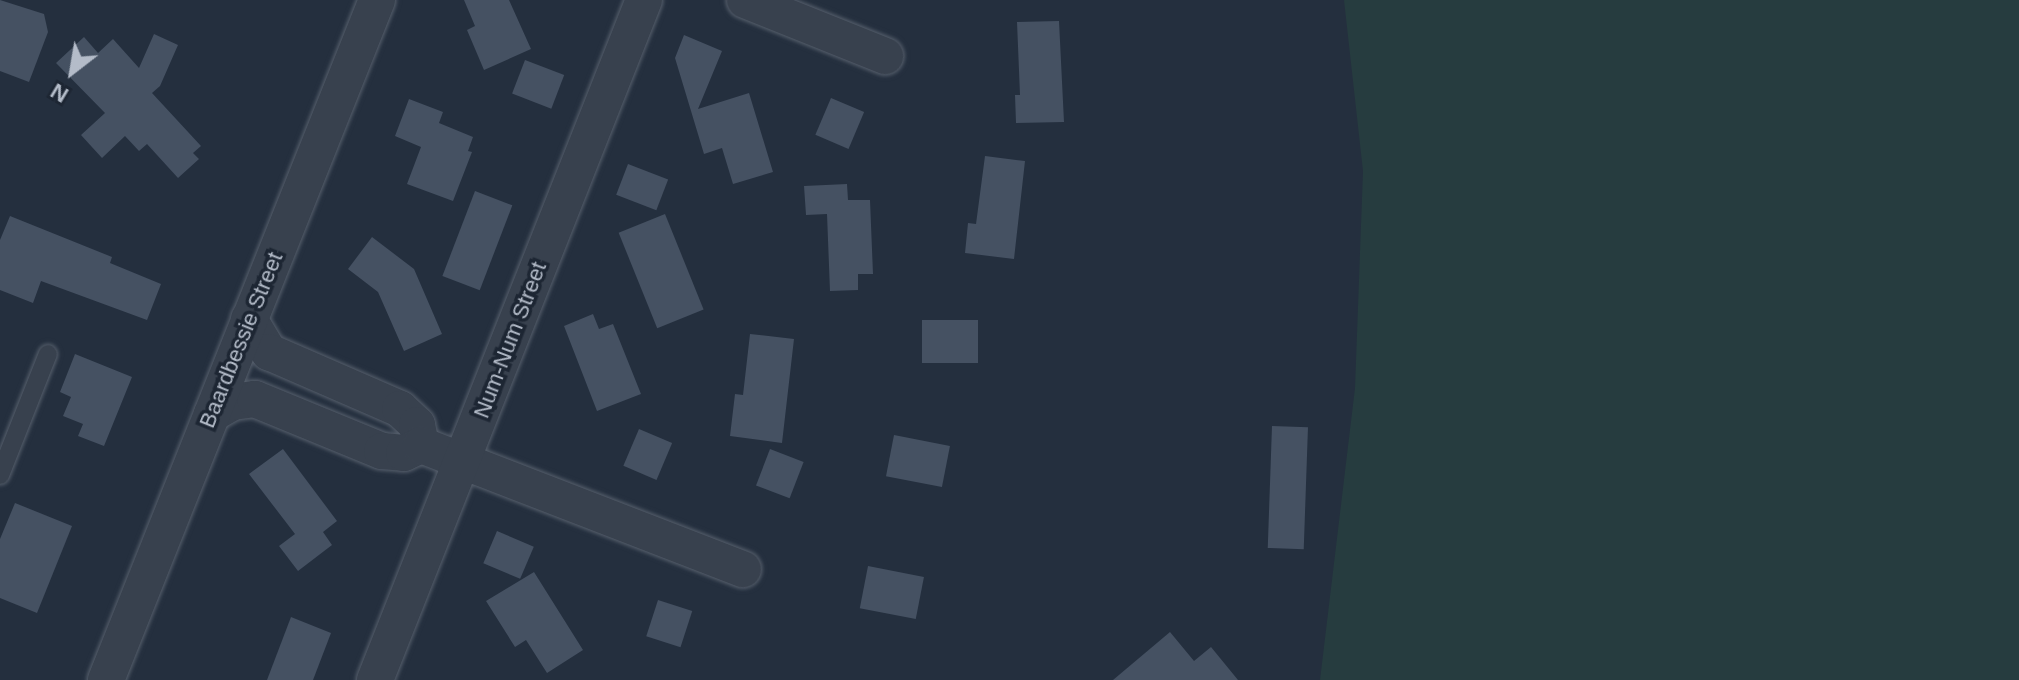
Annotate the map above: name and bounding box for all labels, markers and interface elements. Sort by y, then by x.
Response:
north arrow [32,32,112,112]
text: N [46,78,73,108]
street label: Baardbessie Street [194,248,288,432]
street label: Num-Num Street [468,258,552,422]

